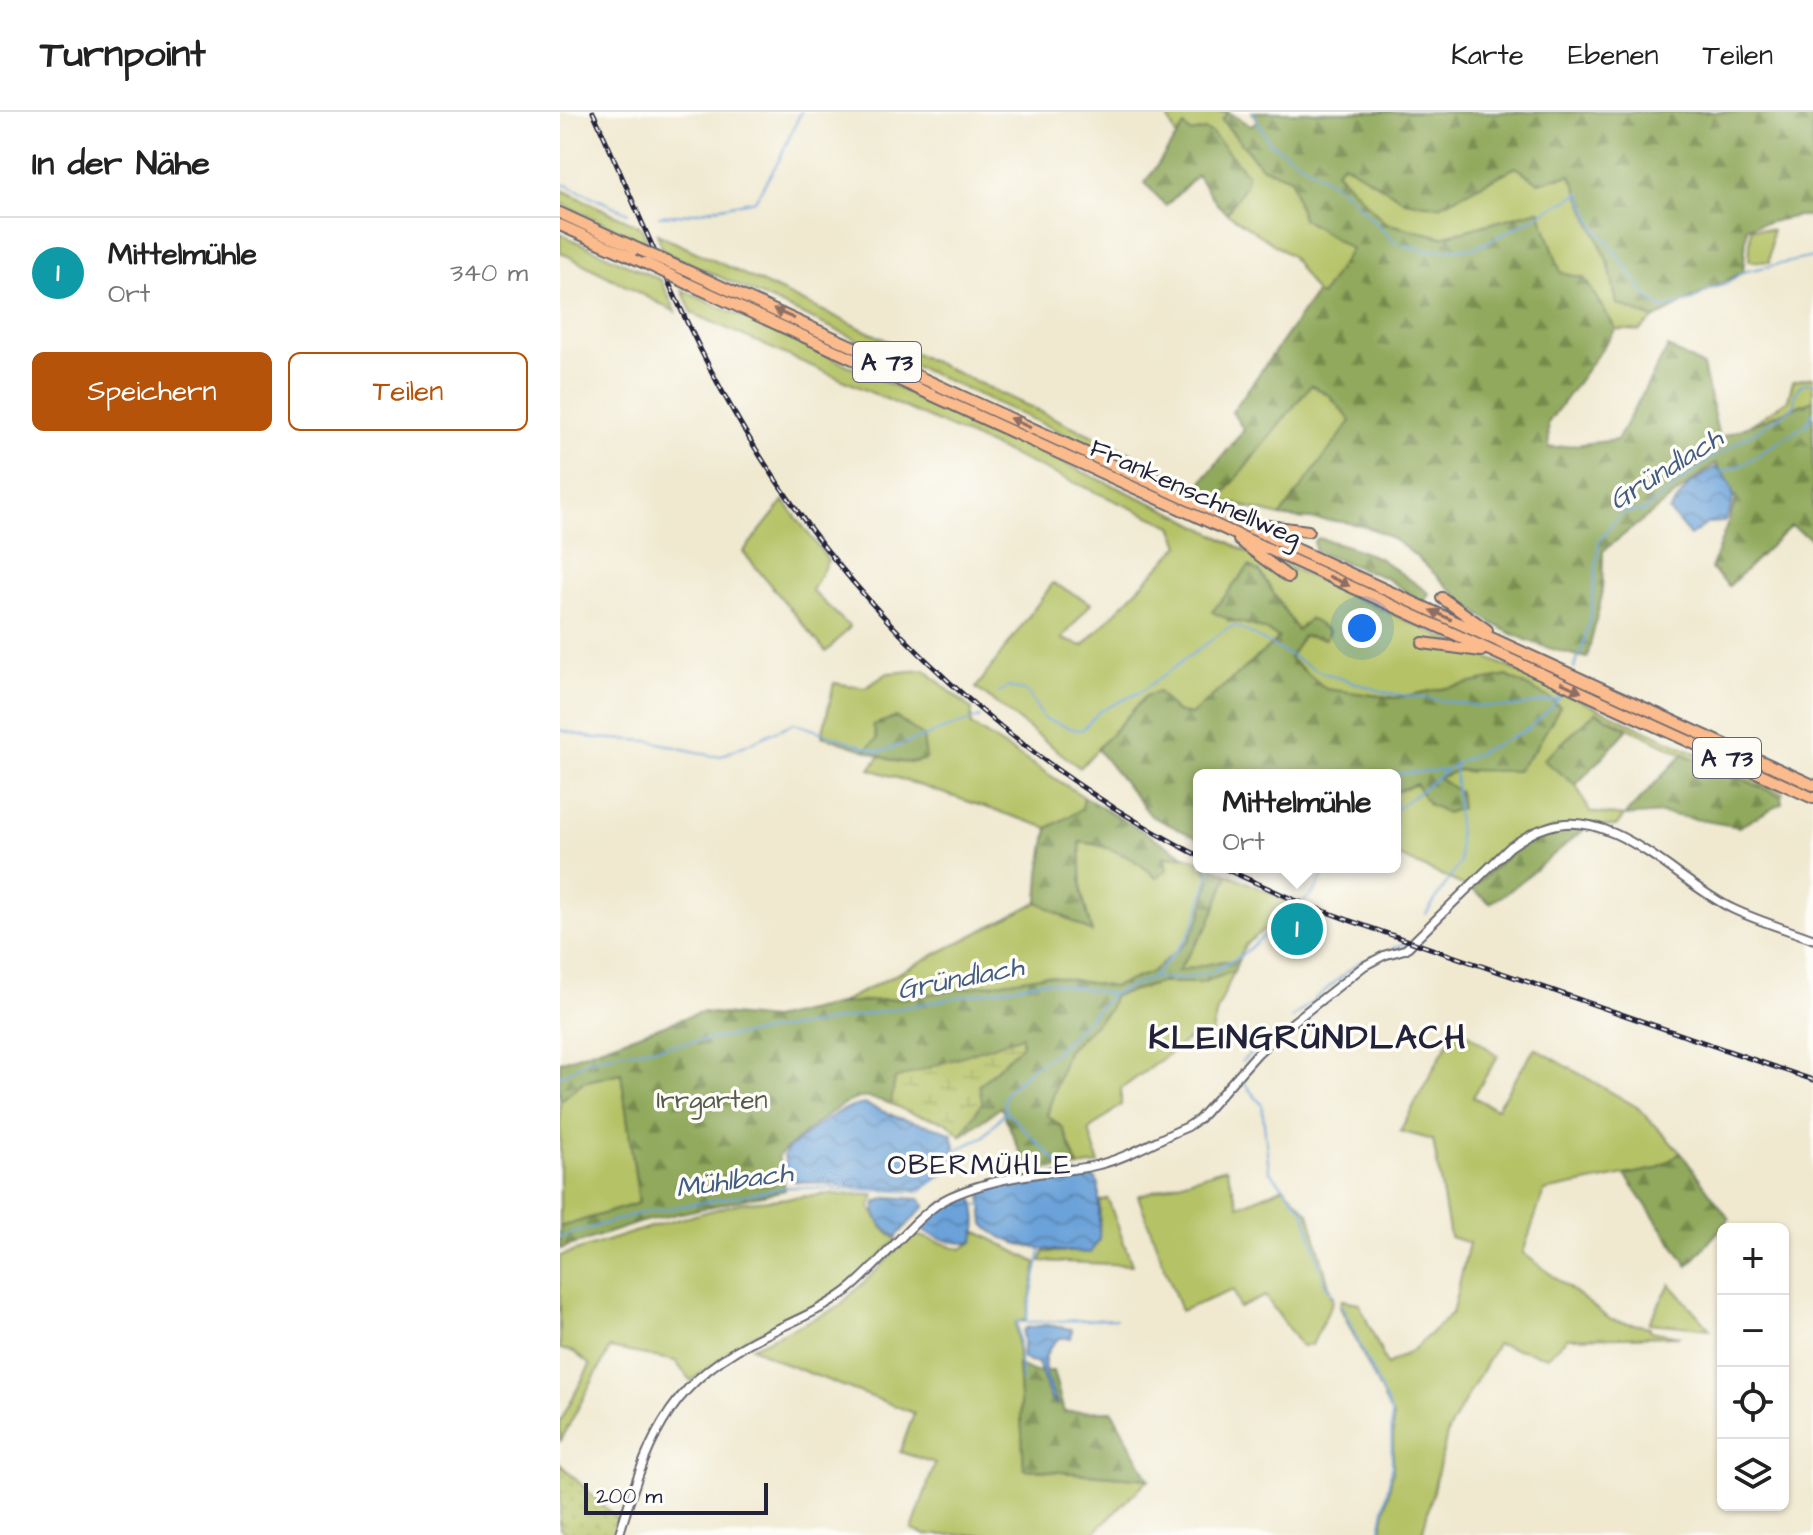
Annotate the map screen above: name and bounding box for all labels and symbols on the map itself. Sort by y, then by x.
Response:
one-way arrow [772,307,796,321]
road number: A 73 [853,342,921,382]
one-way arrow [1008,416,1032,430]
water label: Gründlach [1601,418,1731,520]
street label: Frankenschnellweg [1083,430,1307,557]
one-way arrow [1328,574,1351,588]
your location [1342,608,1382,648]
one-way arrow [1429,608,1453,622]
one-way arrow [1560,680,1583,694]
road number: A 73 [1693,738,1761,778]
pin: 1 [1271,899,1323,959]
water label: Gründlach [894,947,1028,1010]
district label: KLEINGRÜNDLACH [1149,1014,1467,1062]
park label: Irrgarten [656,1082,768,1120]
district label: OBERMÜHLE [888,1146,1073,1185]
water label: Mühlbach [673,1153,796,1208]
scale bar [584,1479,768,1515]

